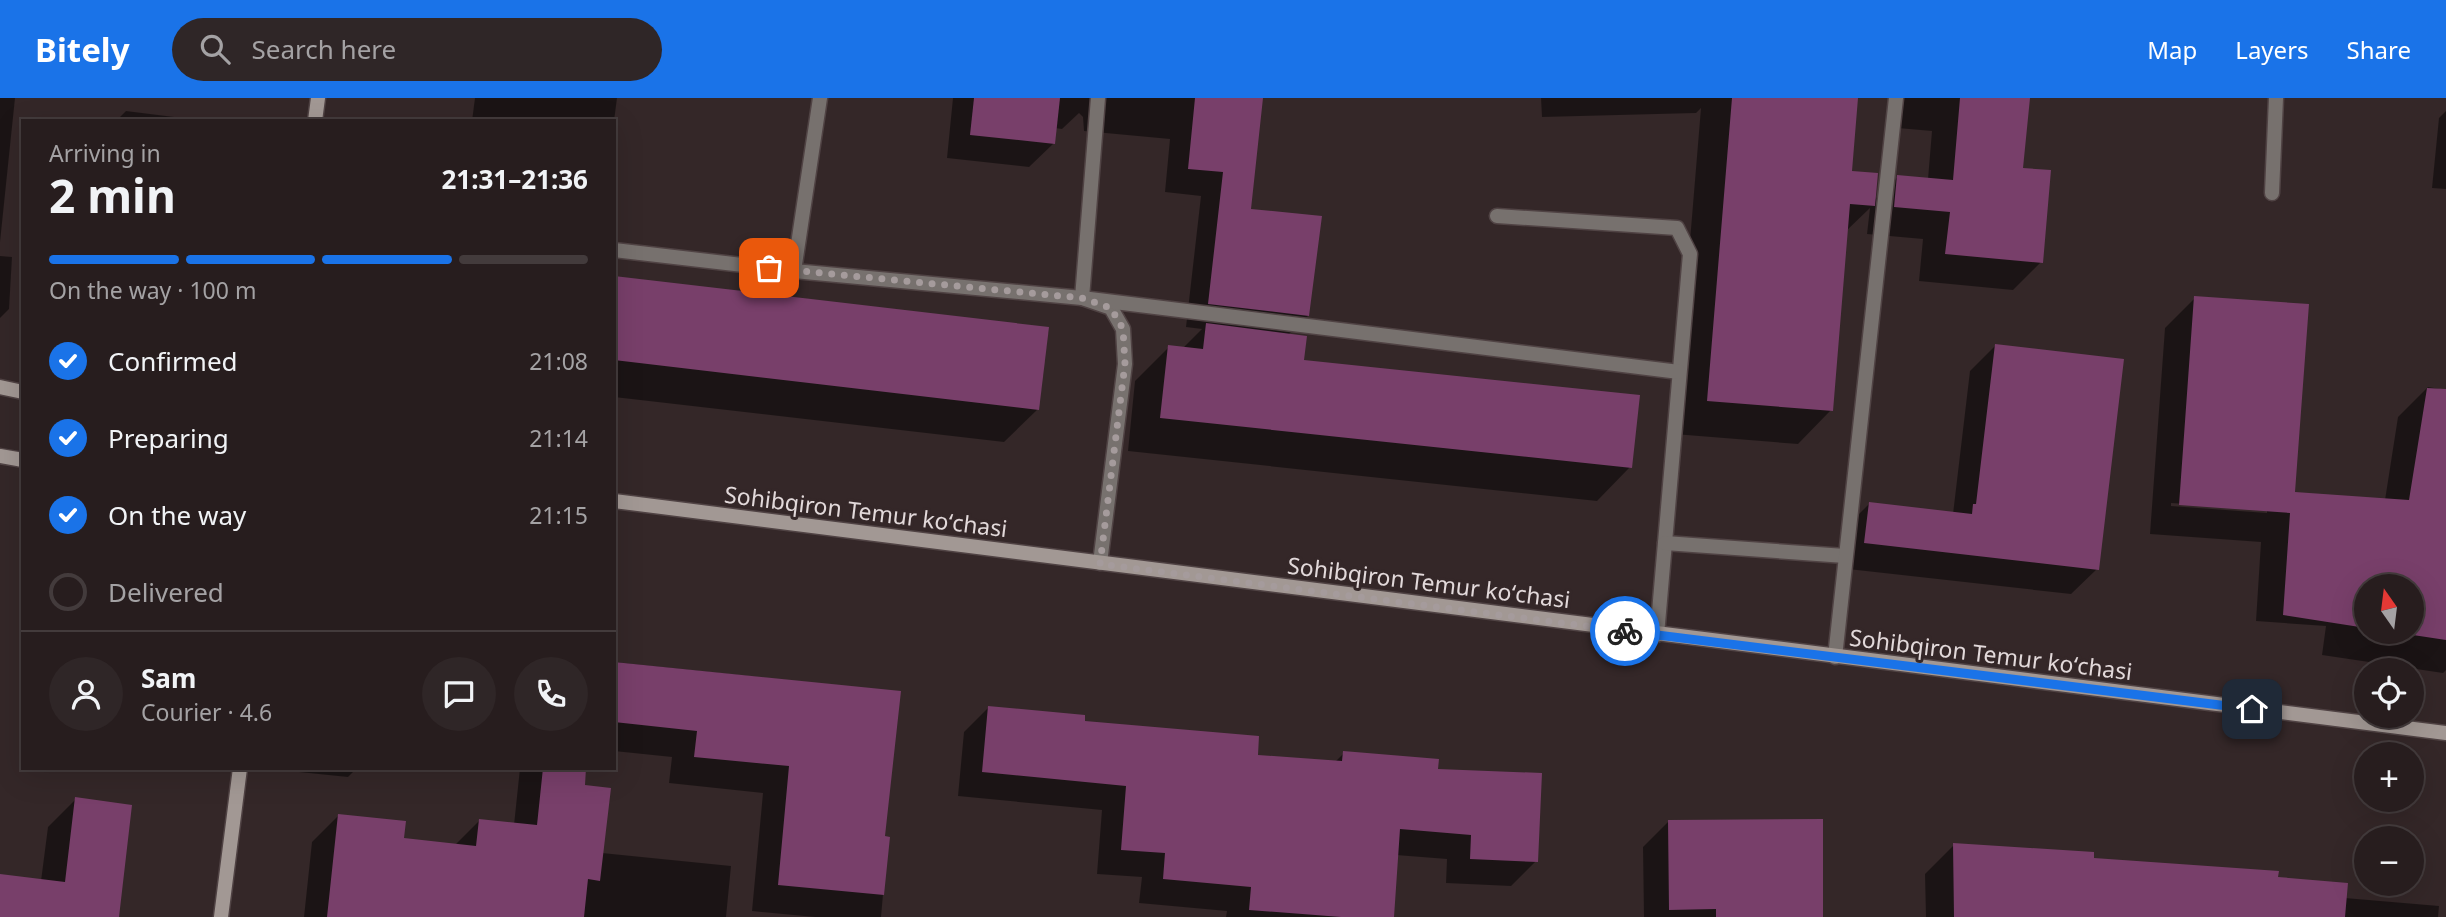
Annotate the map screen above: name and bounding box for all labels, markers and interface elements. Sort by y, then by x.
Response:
search box [172,18,662,81]
text: Bitely [35,27,130,72]
icon: search [196,30,234,68]
text: Search here [252,31,396,67]
text: Map [2147,33,2197,66]
text: Layers [2235,33,2309,66]
text: Share [2347,33,2411,66]
text: Arriving in [49,137,161,169]
text: 21:31–21:36 [441,161,588,197]
text: 2 min [49,164,176,226]
pin [739,238,799,298]
icon: bag [750,249,788,287]
text: On the way · 100 m [49,274,256,306]
icon: check [49,342,87,380]
text: Confirmed [108,343,238,379]
text: 21:08 [529,345,588,377]
icon: check [49,419,87,457]
text: Preparing [108,420,229,456]
text: 21:14 [529,422,588,454]
street label: Sohibqiron Temur koʻchasi [723,478,1009,544]
icon: check [49,496,87,534]
text: On the way [108,497,246,533]
text: 21:15 [529,499,588,531]
street label: Sohibqiron Temur koʻchasi [1286,549,1572,615]
text: Delivered [108,574,224,610]
north arrow [2354,574,2424,644]
map controls [2354,574,2424,896]
courier [1590,596,1660,666]
icon: bike [1606,612,1644,650]
street label: Sohibqiron Temur koʻchasi [1848,621,2134,687]
button: person [49,657,123,731]
button: chat [422,657,496,731]
button: phone [514,657,588,731]
button: locate [2354,658,2424,728]
text: Sam [141,660,196,696]
pin [2222,679,2282,739]
icon: home [2233,690,2271,728]
text: Courier · 4.6 [141,696,272,728]
button: + [2354,742,2424,812]
button: − [2354,826,2424,896]

